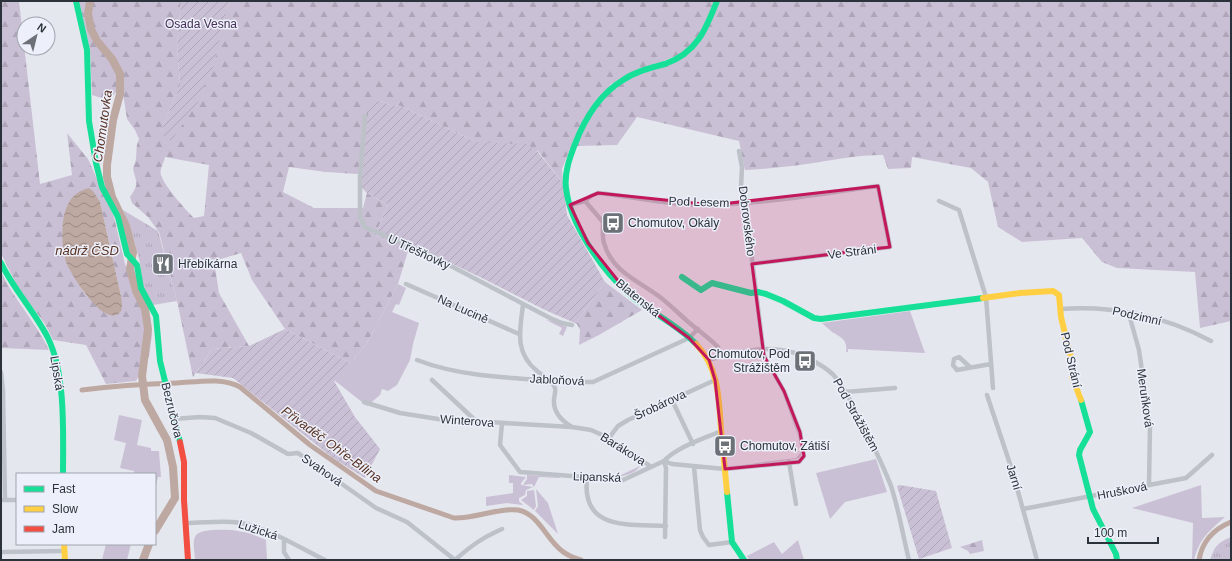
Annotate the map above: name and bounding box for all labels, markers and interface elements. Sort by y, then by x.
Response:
north arrow [16,16,56,56]
park label: Osada Vesna [165,17,237,31]
text: N [35,21,48,35]
water label: Chomutovka [90,89,115,163]
street label: Dobrovského [736,185,758,257]
street label: Pod Lesem [668,194,730,210]
bus stop icon: Chomutov, Okály [600,210,626,236]
place label: Chomutov, Okály [628,216,719,230]
street label: U Třešňovky [386,231,452,273]
street label: Ve Stráni [827,242,877,262]
water label: nádrž ČSD [55,243,119,258]
restaurant icon: Hřebíkárna [150,251,176,277]
place label: Hřebíkárna [178,257,238,271]
street label: Blatenská [613,276,663,320]
street label: Na Lucině [435,292,491,327]
street label: Podzimní [1111,304,1164,329]
street label: Pod Strání [1058,331,1084,390]
place label: Chomutov, Pod Strážištěm [708,347,790,375]
bus stop icon: Chomutov, Pod Strážištěm [792,348,818,374]
street label: Lipská [47,355,67,392]
street label: Meruňková [1134,368,1156,429]
street label: Jabloňová [529,372,585,388]
street label: Pod Strážištěm [830,376,882,454]
street label: Bezručova [158,381,186,440]
street label: Šrobárova [632,386,688,423]
water label: Přivaděč Ohře-Bílina [279,403,385,486]
street label: Winterova [440,412,495,430]
street label: Barákova [598,430,648,469]
bus stop icon: Chomutov, Zátiší [712,433,738,459]
place label: Chomutov, Zátiší [740,439,830,453]
street label: Svahová [299,451,345,489]
street label: Jarní [1003,462,1025,492]
street label: Lipanská [573,469,622,485]
legend [16,473,156,545]
street label: Hrušková [1096,479,1149,503]
text: Fast [52,482,76,496]
text: Slow [52,502,78,516]
street label: Lužická [236,517,280,543]
scale bar [1088,519,1158,545]
text: Jam [52,522,75,536]
text: 100 m [1094,526,1127,540]

